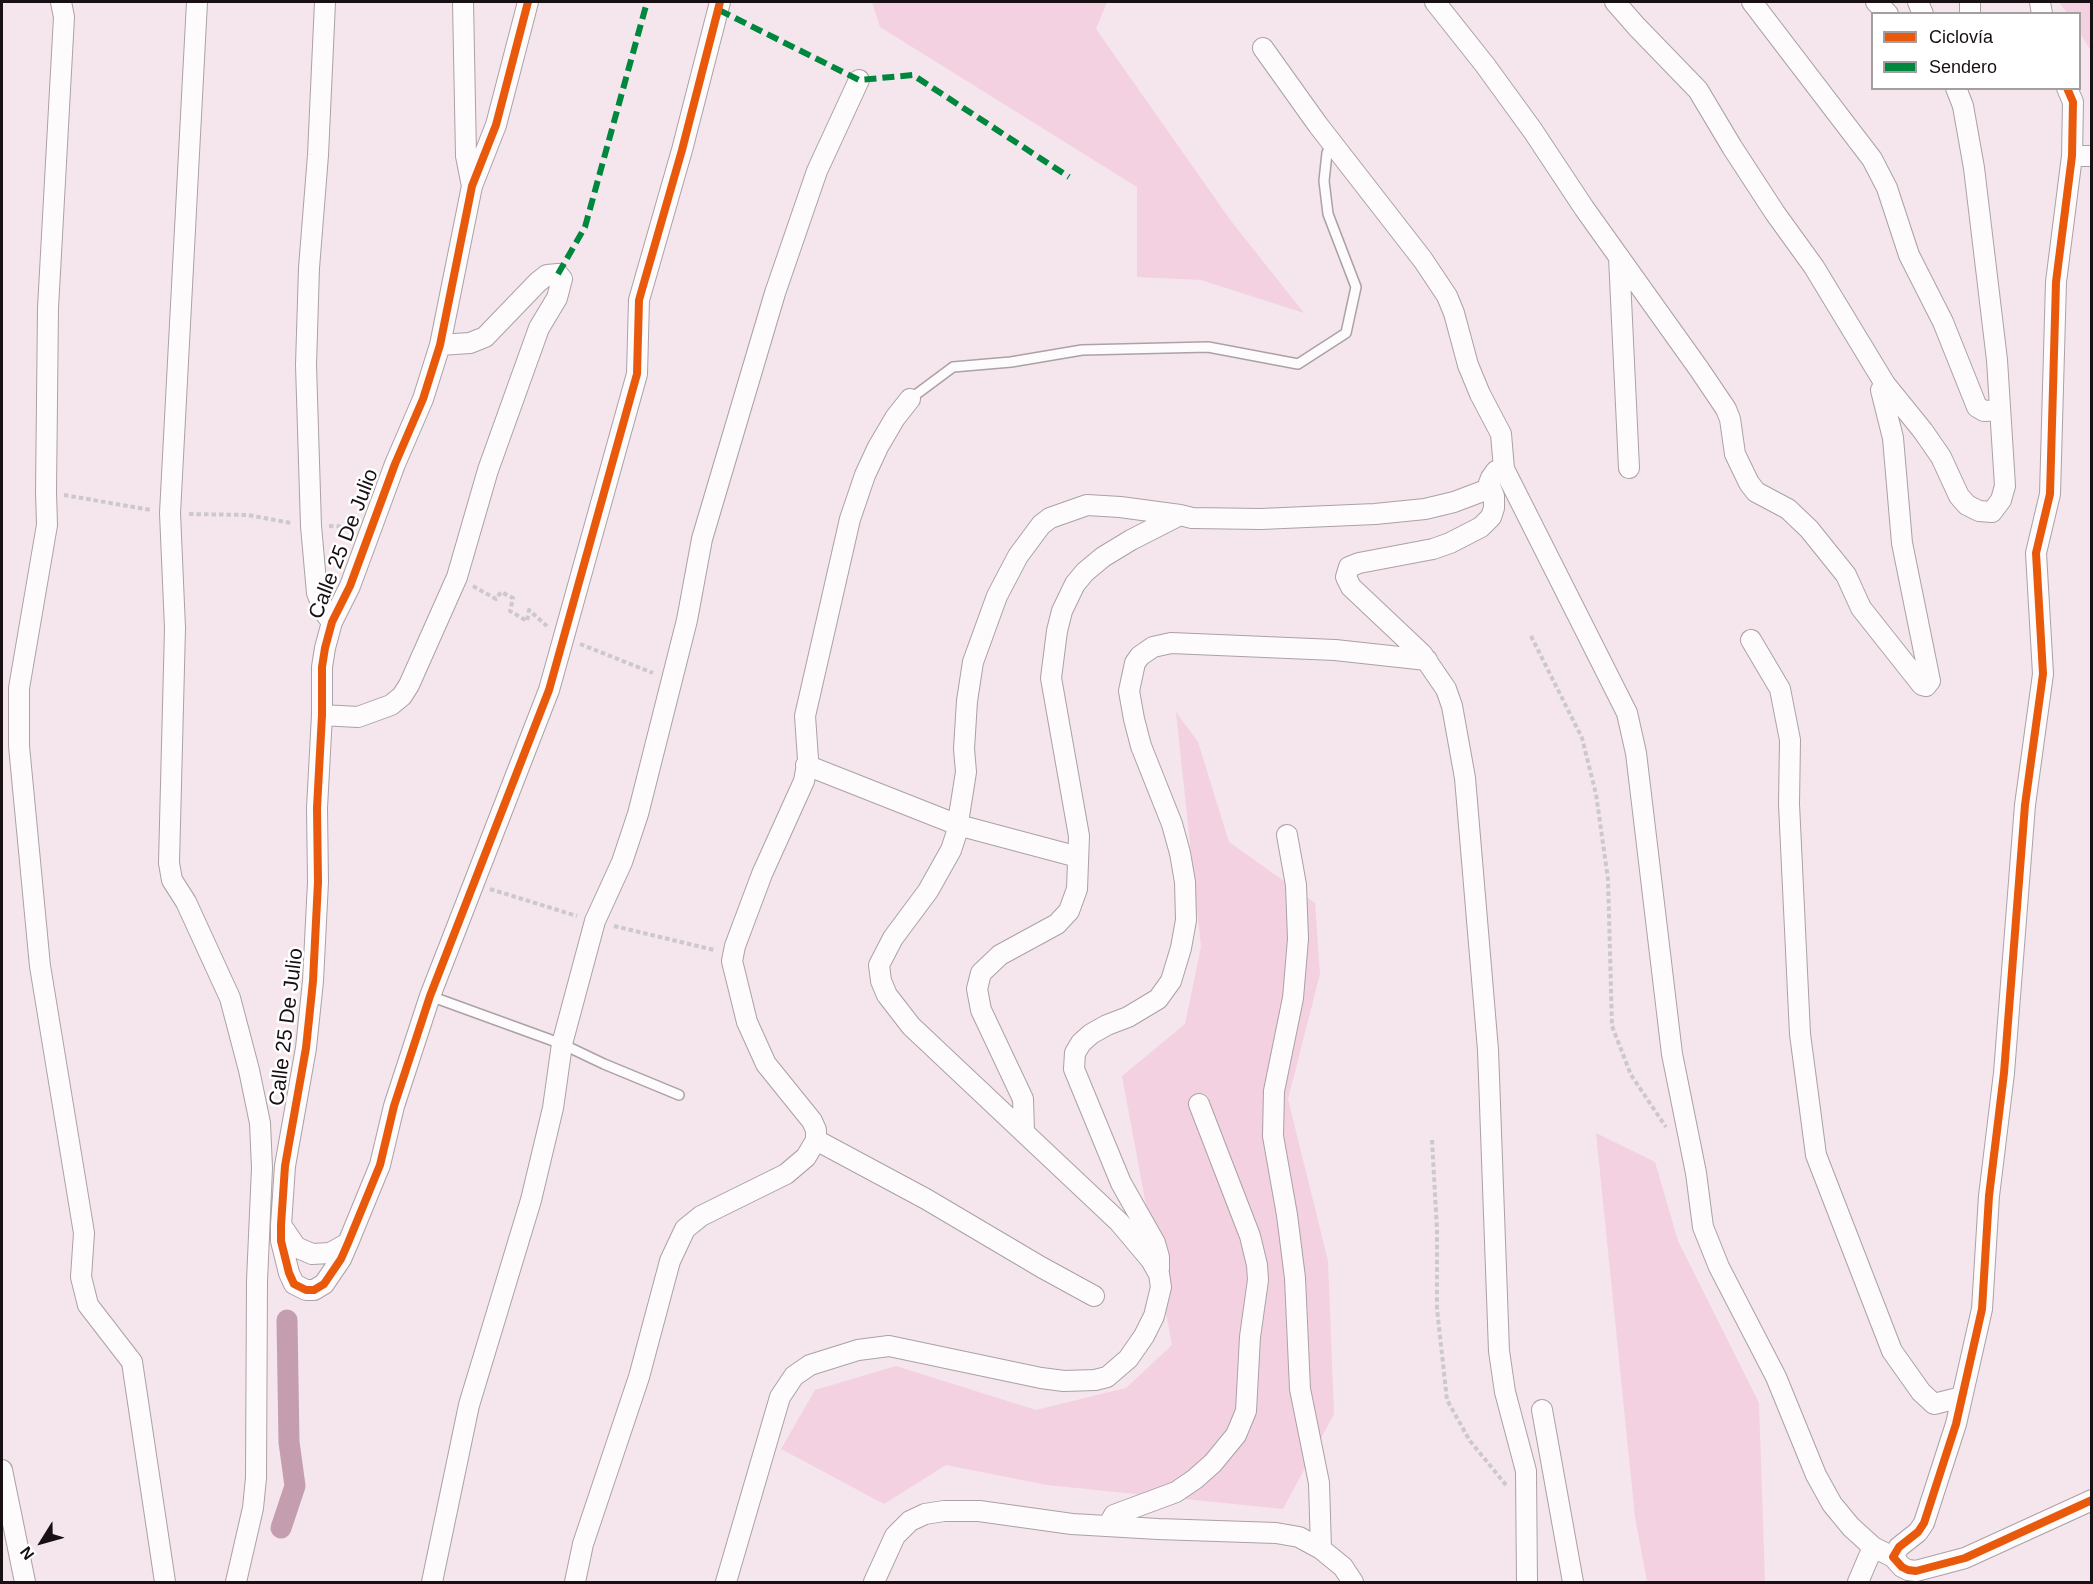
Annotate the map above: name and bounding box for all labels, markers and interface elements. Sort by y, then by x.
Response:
legend [1871,12,2081,90]
text: Ciclovía [1929,27,1993,47]
text: Sendero [1929,57,1997,77]
street label: Calle 25 De Julio [304,465,384,623]
street label: Calle 25 De Julio [265,947,309,1107]
north arrow [12,1512,72,1572]
text: N [17,1543,37,1563]

